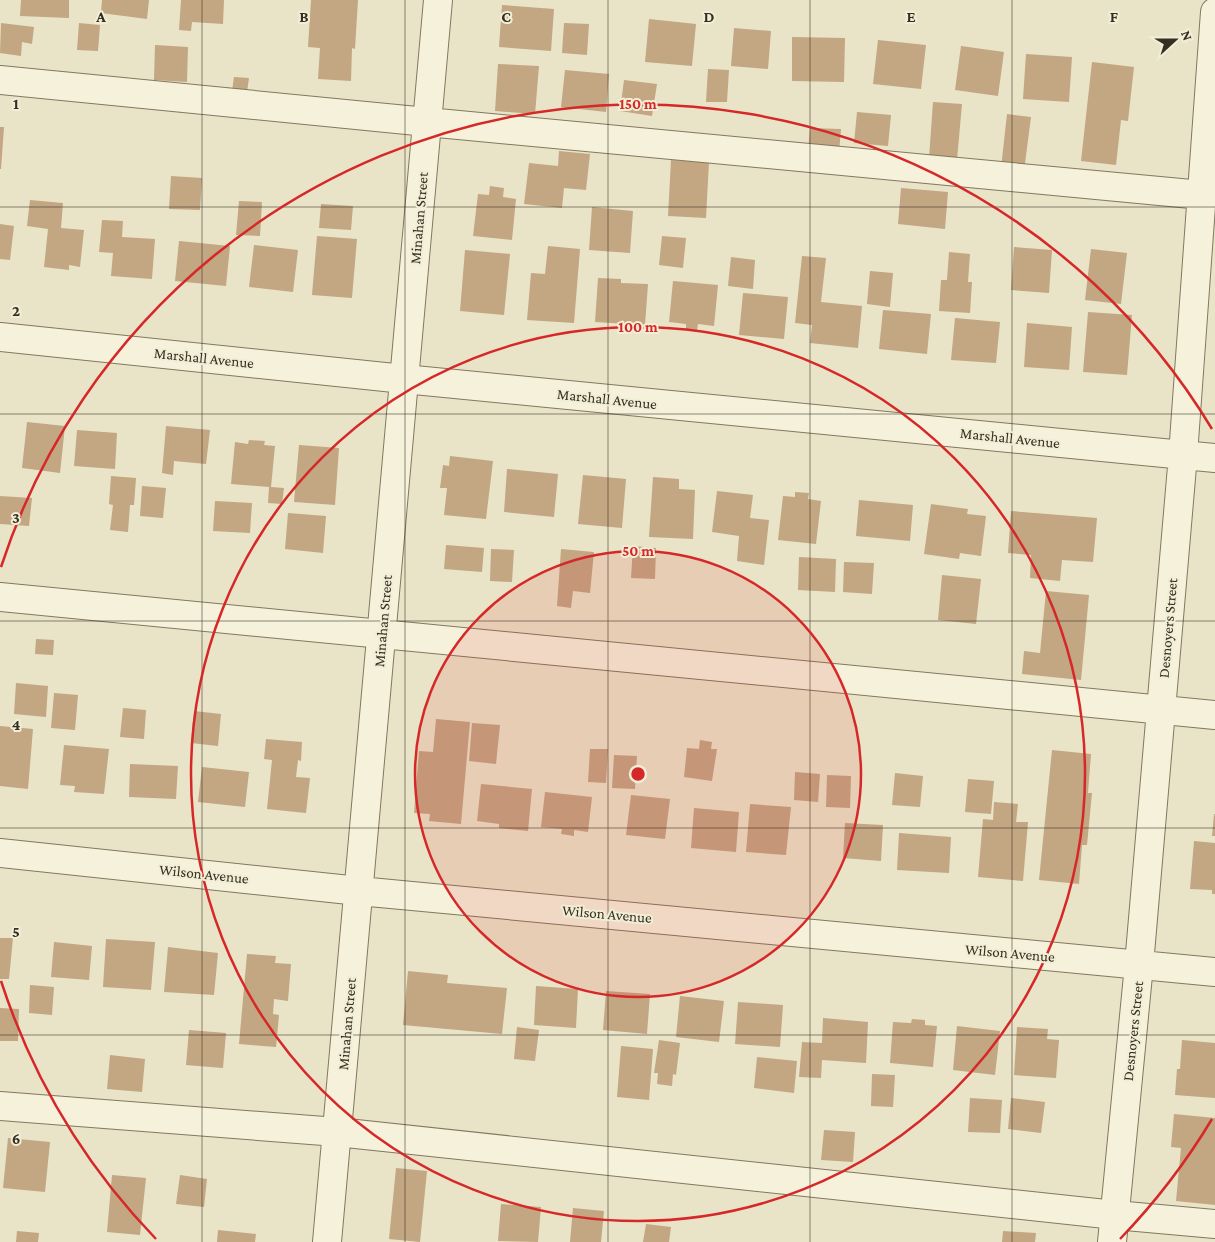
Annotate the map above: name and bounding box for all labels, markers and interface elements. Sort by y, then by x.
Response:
text: A [95,8,106,25]
text: B [299,8,309,25]
text: C [501,8,511,25]
text: D [703,8,715,25]
text: E [906,8,916,25]
text: F [1110,8,1119,25]
north arrow [1150,15,1200,65]
text: N [1178,28,1196,43]
text: 1 [13,95,19,112]
text: 150 m [619,96,657,112]
street label: Minahan Street [407,170,431,265]
text: 2 [12,302,20,319]
text: 100 m [618,319,658,335]
street label: Marshall Avenue [153,345,255,371]
street label: Marshall Avenue [556,386,658,412]
street label: Marshall Avenue [959,425,1061,451]
text: 3 [12,509,20,526]
text: 50 m [622,543,654,559]
street label: Minahan Street [371,573,395,668]
street label: Desnoyers Street [1156,576,1181,679]
text: 4 [12,716,21,733]
centre of rings [629,765,647,783]
street label: Wilson Avenue [159,861,250,887]
street label: Wilson Avenue [562,902,653,926]
text: 5 [12,923,20,940]
street label: Wilson Avenue [965,941,1056,965]
street label: Minahan Street [335,976,359,1071]
street label: Desnoyers Street [1120,979,1147,1082]
text: 6 [12,1130,20,1147]

